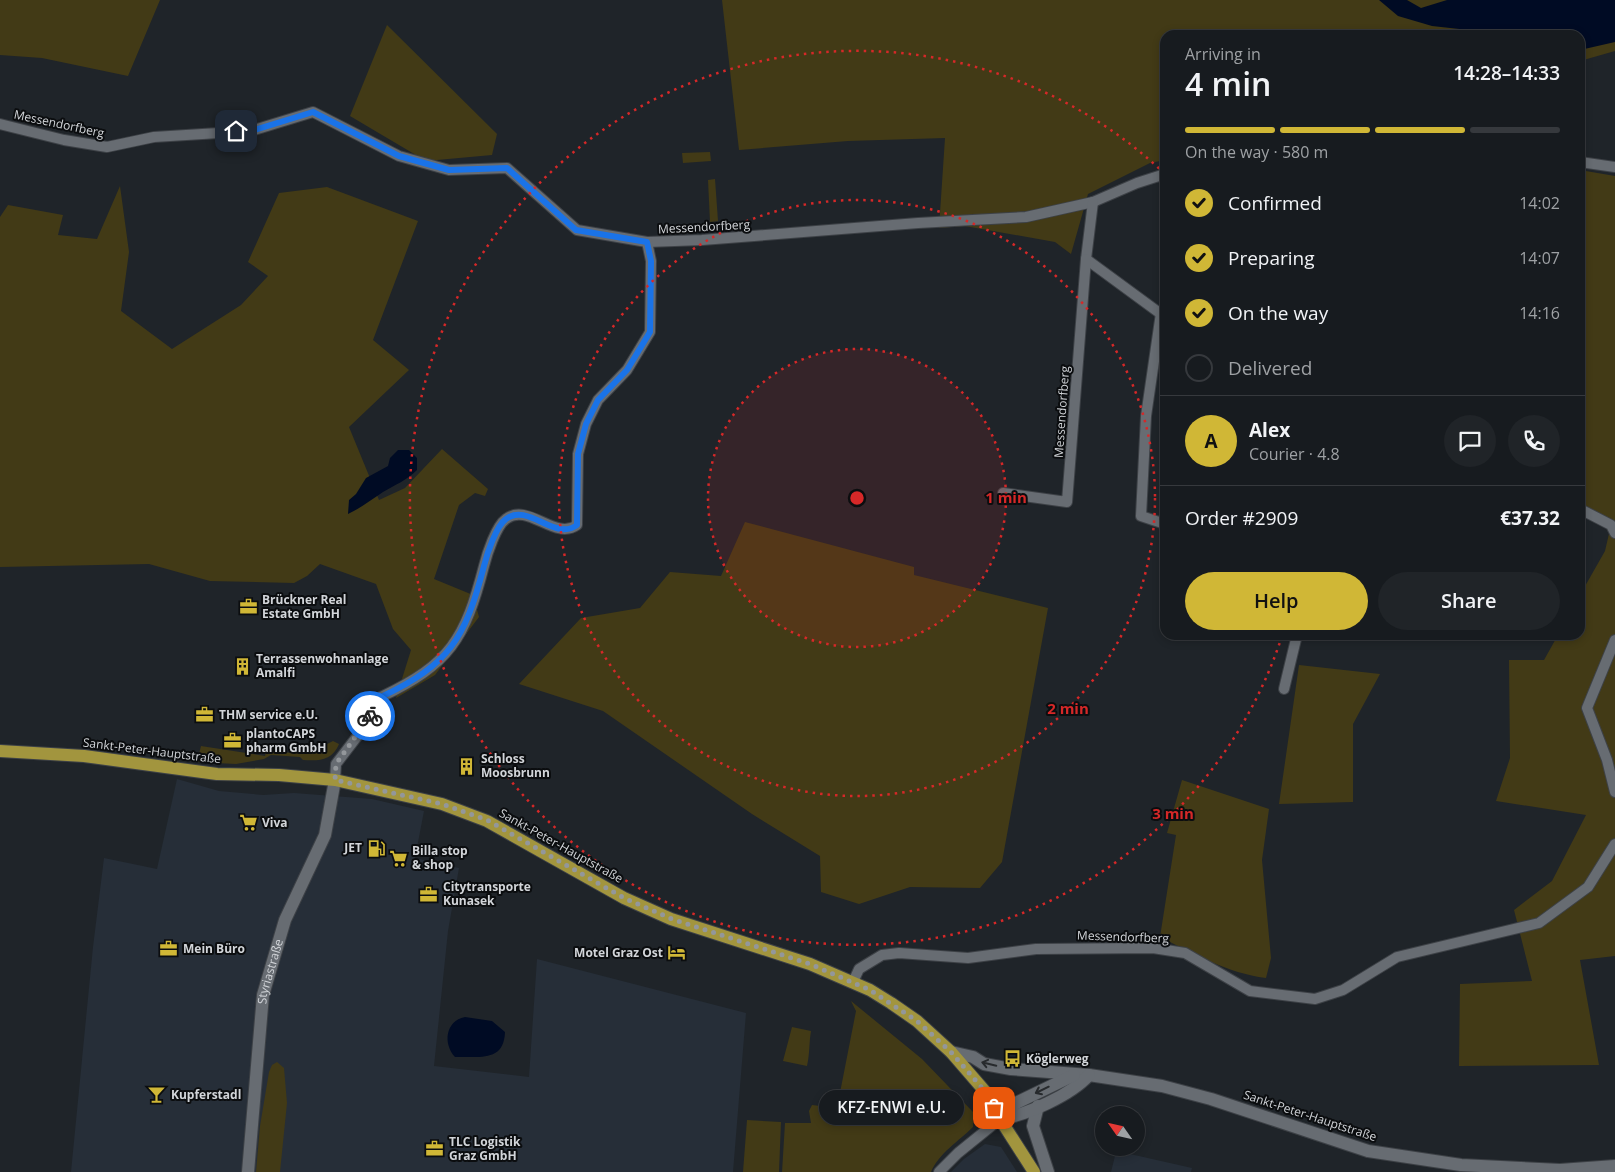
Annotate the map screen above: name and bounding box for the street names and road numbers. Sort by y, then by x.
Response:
street label: Messendorfberg [12,106,106,141]
street label: Messendorfberg [658,216,751,237]
street label: Messendorfberg [1050,365,1073,458]
street label: Sankt-Peter-Hauptstraße [82,734,222,767]
street label: Sankt-Peter-Hauptstraße [496,804,626,887]
street label: Messendorfberg [1077,926,1170,947]
street label: Styriastraße [253,937,287,1005]
street label: Sankt-Peter-Hauptstraße [1241,1086,1379,1145]

